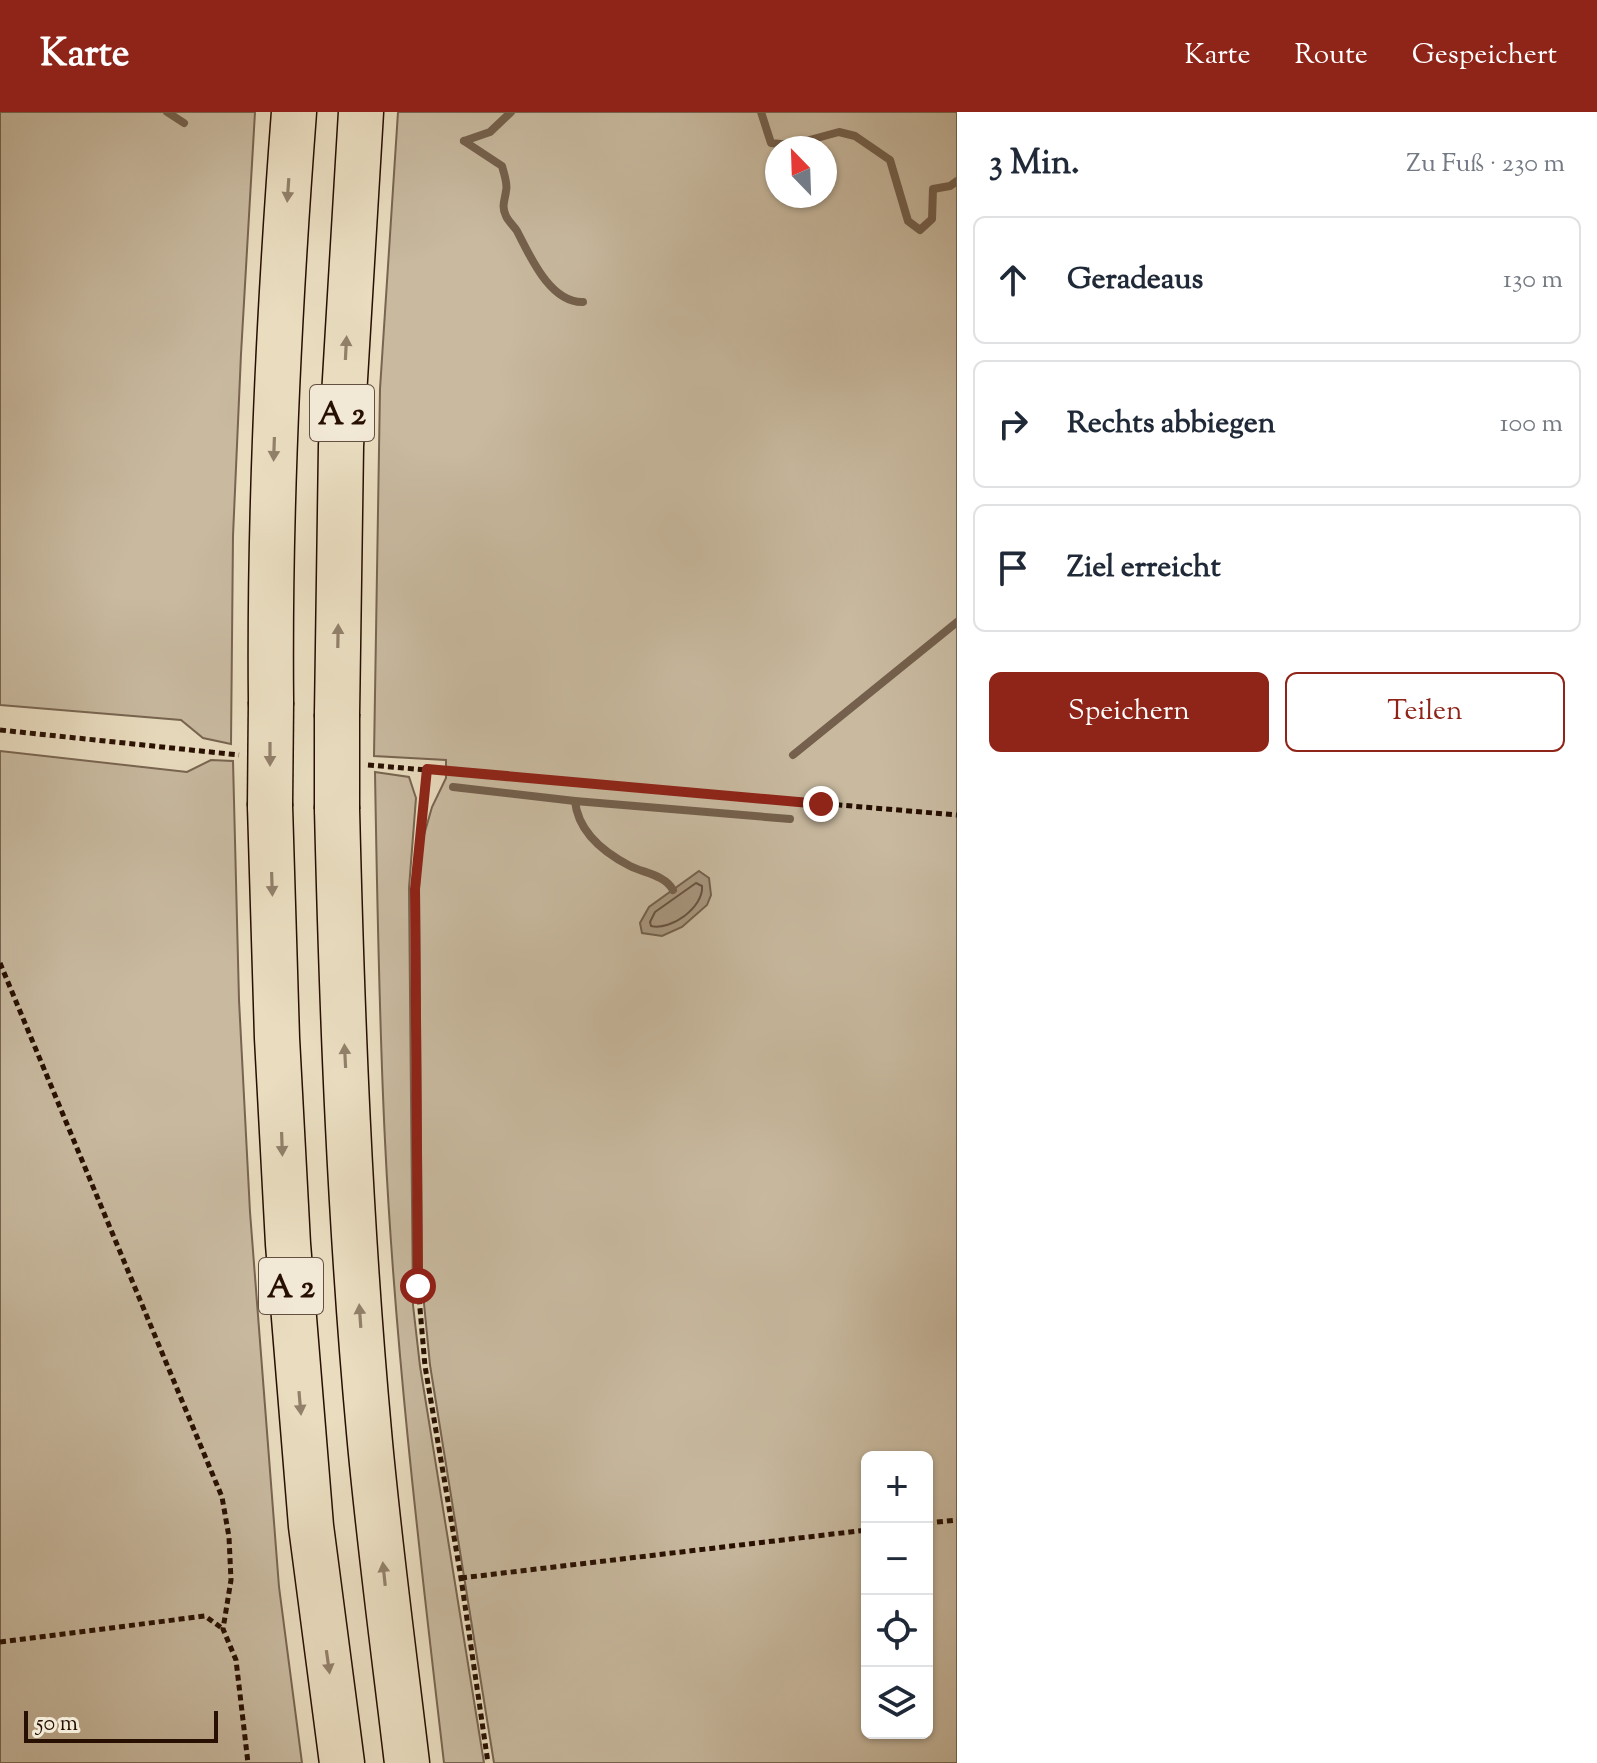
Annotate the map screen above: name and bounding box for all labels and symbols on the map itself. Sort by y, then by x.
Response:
north arrow [765,136,837,208]
one-way arrow [281,178,294,203]
one-way arrow [340,335,353,360]
road number: A 2 [310,385,374,441]
one-way arrow [267,437,280,462]
one-way arrow [332,623,344,648]
one-way arrow [264,742,276,767]
route end [803,786,839,822]
one-way arrow [266,872,279,897]
one-way arrow [338,1043,351,1068]
one-way arrow [275,1132,288,1157]
road number: A 2 [259,1258,323,1314]
route start [400,1268,436,1304]
one-way arrow [353,1303,366,1328]
one-way arrow [294,1391,307,1416]
one-way arrow [377,1562,390,1587]
one-way arrow [322,1650,335,1675]
scale bar [24,1707,218,1743]

